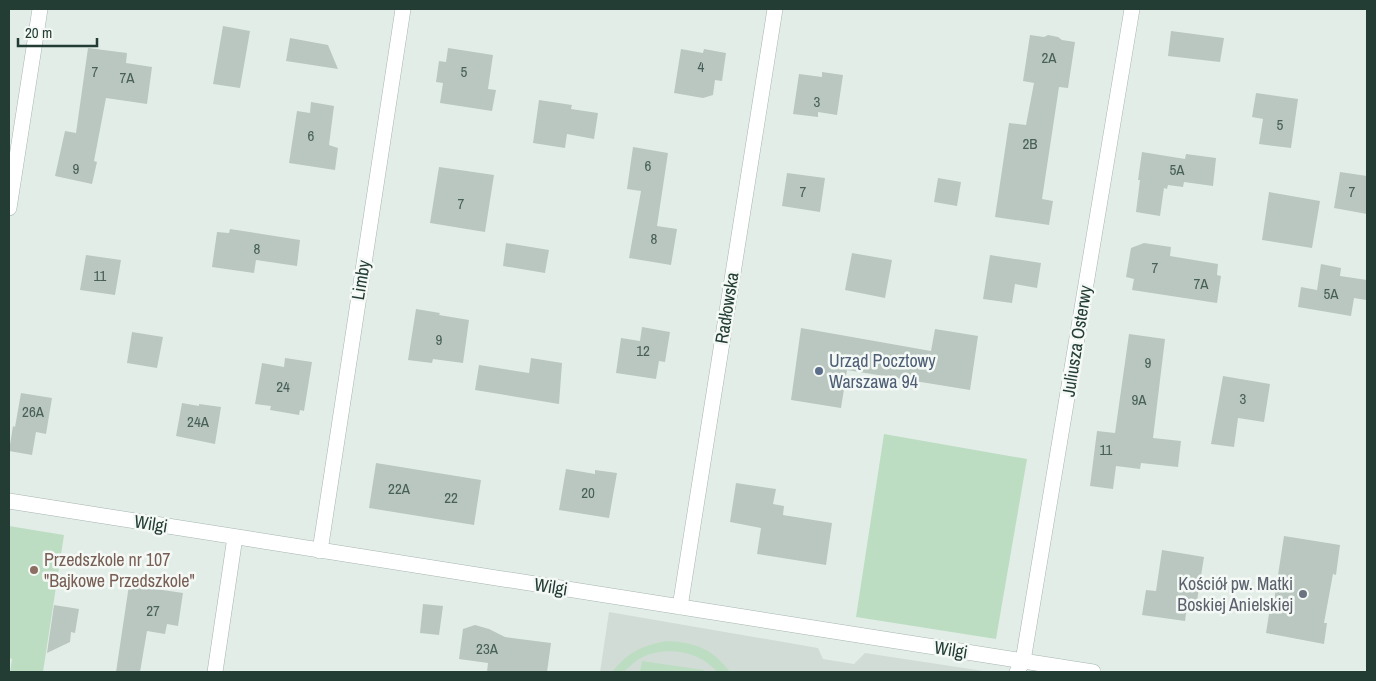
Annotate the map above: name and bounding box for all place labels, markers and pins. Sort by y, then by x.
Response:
place label: Urząd Pocztowy Warszawa 94 [829,348,936,394]
marker: Urząd Pocztowy Warszawa 94 [813,365,825,377]
place label: Przedszkole nr 107 "Bajkowe Przedszkole" [44,547,195,593]
marker: Przedszkole nr 107 "Bajkowe Przedszkole" [28,564,40,576]
place label: Kościół pw. Matki Boskiej Anielskiej [1177,571,1293,617]
marker: Kościół pw. Matki Boskiej Anielskiej [1297,588,1309,600]

